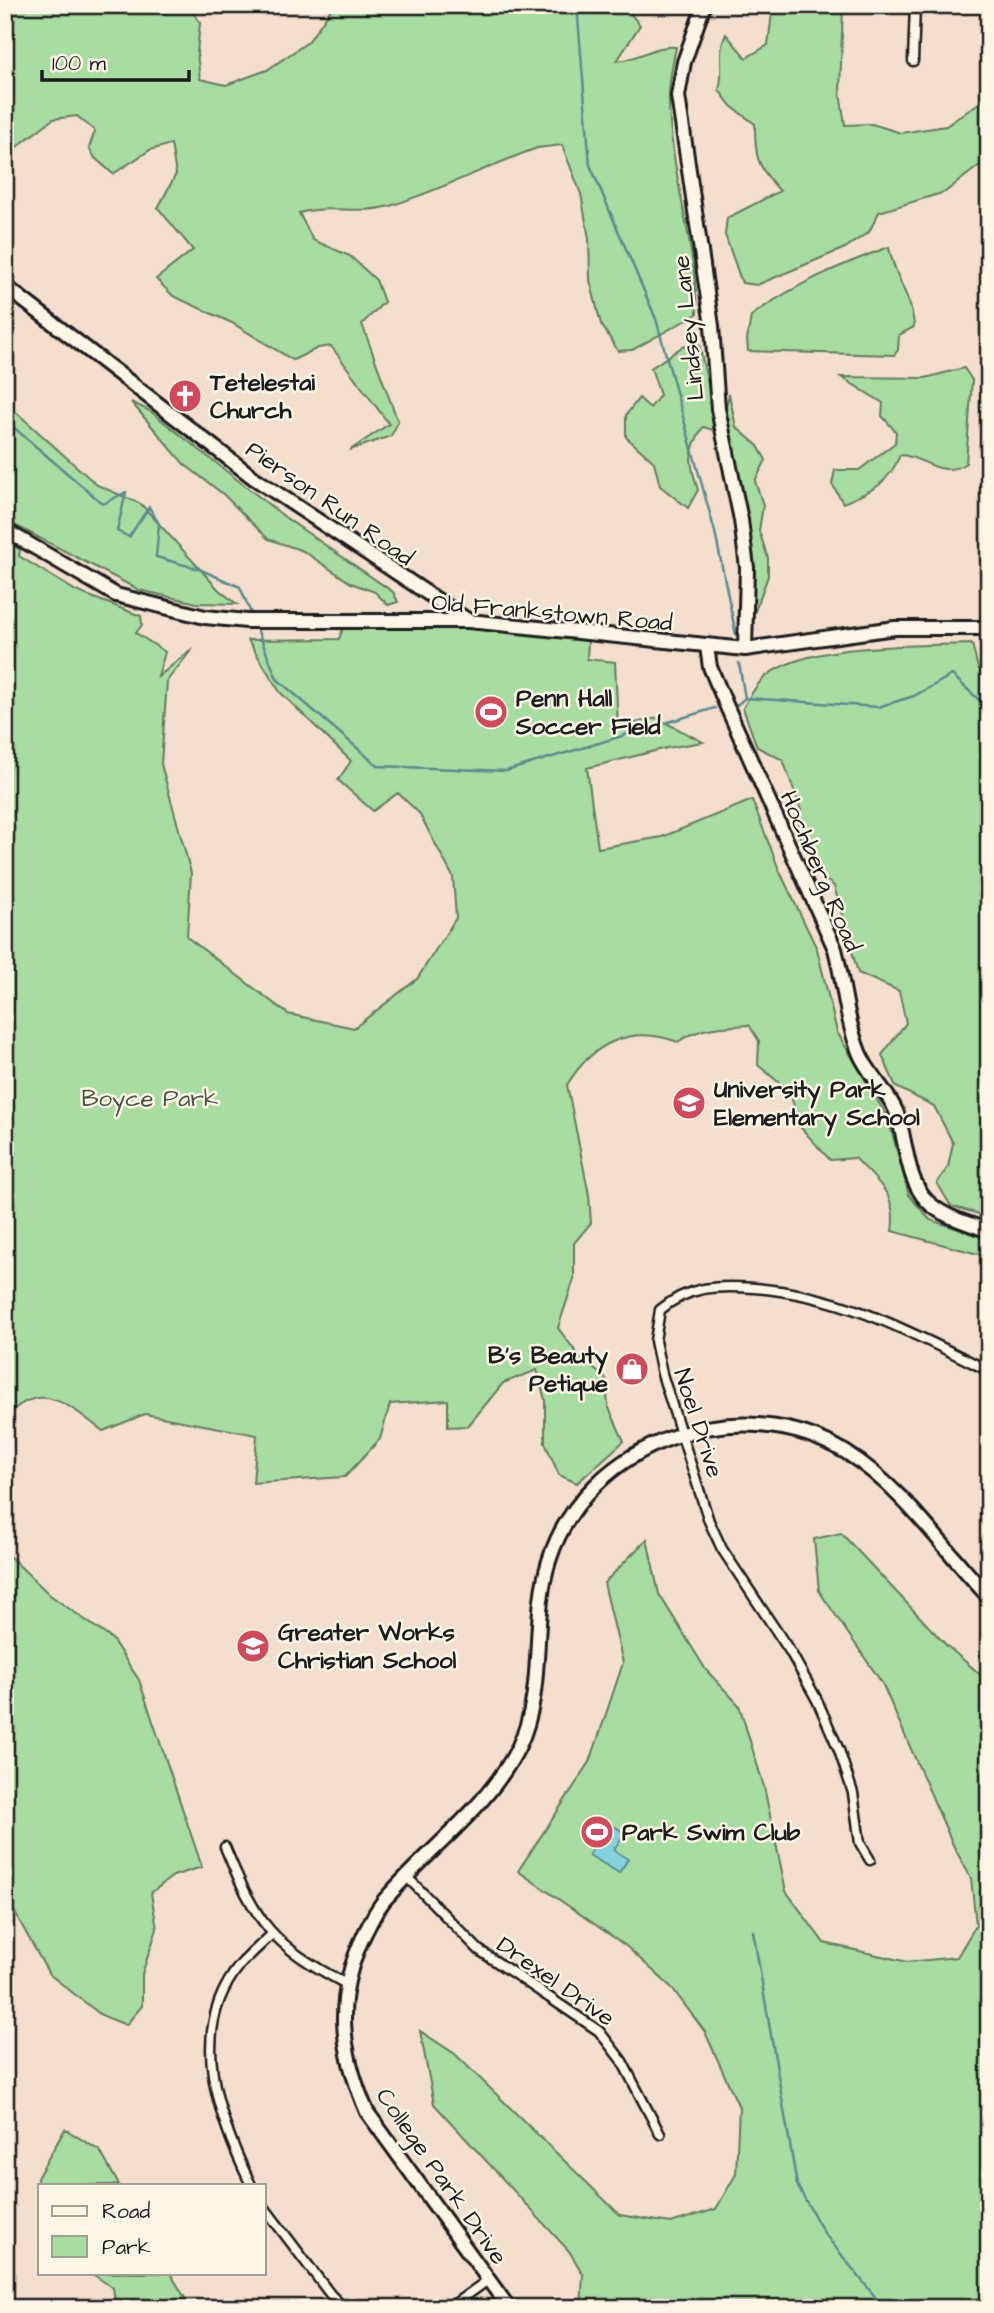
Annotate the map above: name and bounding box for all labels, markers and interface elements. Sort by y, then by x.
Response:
scale bar [42,38,189,82]
text: 100 m [52,49,107,78]
street label: Lindsey Lane [664,253,715,402]
place label: Tetelestai Church [209,366,315,428]
church icon: Tetelestai Church [166,377,204,415]
street label: Pierson Run Road [238,433,420,575]
street label: Old Frankstown Road [430,586,674,640]
place label: Penn Hall Soccer Field [515,682,661,744]
sports icon: Penn Hall Soccer Field [472,693,510,731]
street label: Hochberg Road [770,786,869,958]
place label: University Park Elementary School [714,1073,920,1137]
park label: Boyce Park [81,1082,219,1117]
school or university icon: University Park Elementary School [670,1084,708,1122]
place label: B's Beauty Petique [488,1339,609,1401]
shop icon: B's Beauty Petique [613,1350,651,1388]
street label: Noel Drive [664,1364,732,1482]
place label: Greater Works Christian School [278,1616,456,1678]
school or university icon: Greater Works Christian School [234,1627,272,1665]
sports icon: Park Swim Club [578,1813,616,1851]
place label: Park Swim Club [622,1816,801,1850]
street label: Drexel Drive [489,1929,621,2035]
street label: College Park Drive [367,2081,515,2272]
legend [38,2184,266,2274]
text: Road [102,2197,150,2226]
text: Park [102,2233,151,2262]

